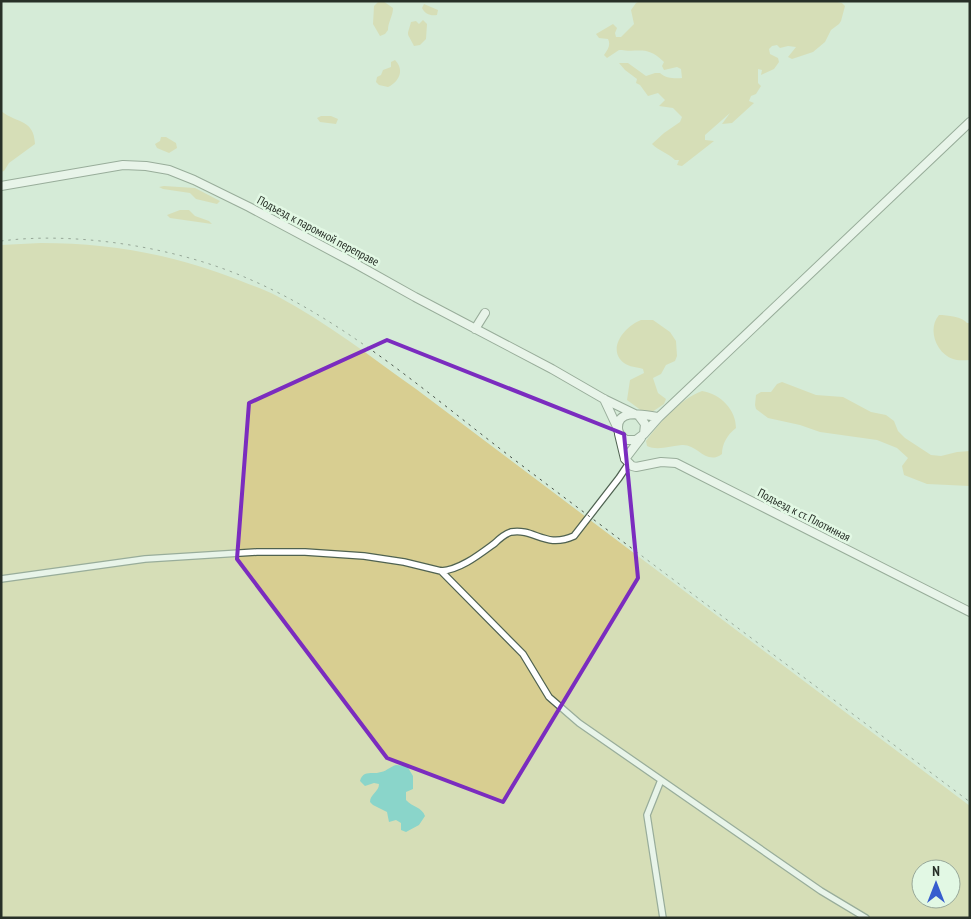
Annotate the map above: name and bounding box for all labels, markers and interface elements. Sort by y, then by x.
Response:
street label: Подъезд к паромной переправе [255,192,382,269]
street label: Подъезд к ст. Плотинная [755,485,853,545]
north arrow [911,859,961,909]
text: N [932,862,940,880]

